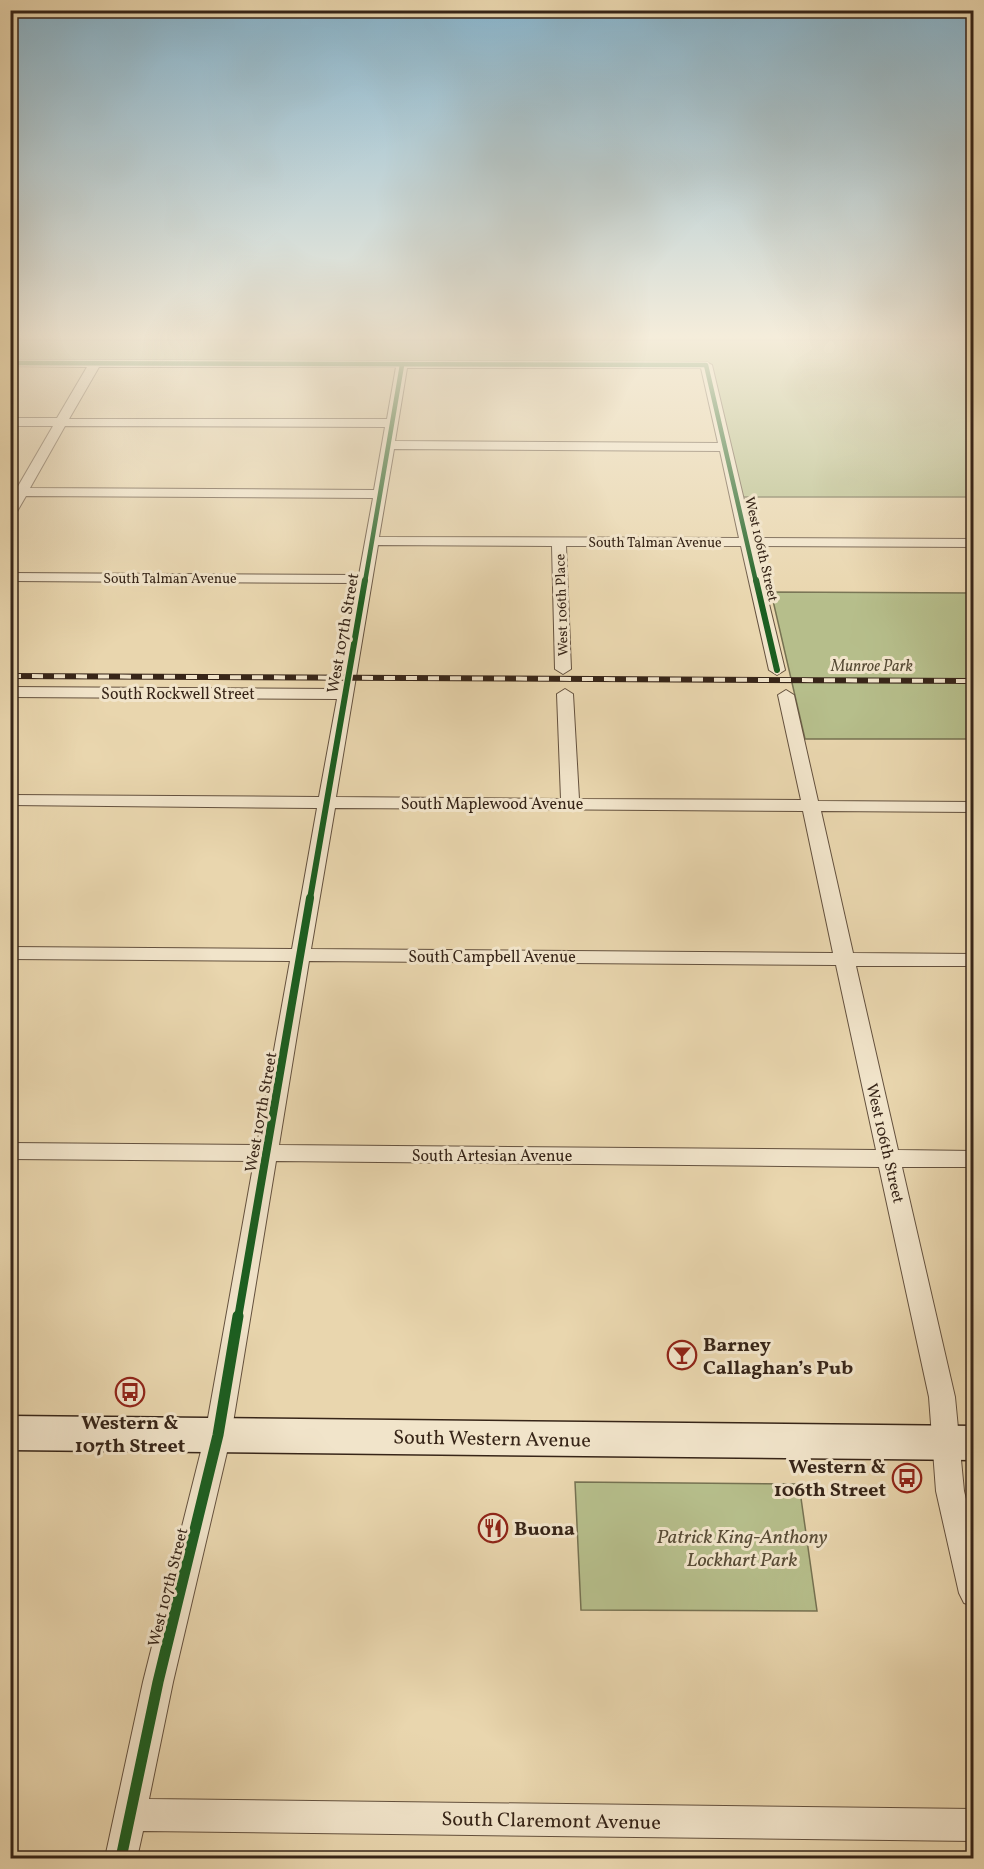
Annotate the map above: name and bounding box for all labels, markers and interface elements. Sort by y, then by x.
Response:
street label: West 106th Street [739,495,782,604]
street label: South Talman Avenue [588,534,722,553]
street label: West 106th Place [551,553,574,657]
street label: South Talman Avenue [103,570,237,589]
street label: West 107th Street [323,571,365,695]
park label: Munroe Park [830,656,913,678]
street label: South Rockwell Street [101,684,255,706]
street label: South Maplewood Avenue [401,794,583,816]
street label: South Campbell Avenue [408,947,576,969]
street label: West 107th Street [241,1050,283,1174]
street label: West 106th Street [860,1081,909,1206]
street label: South Artesian Avenue [412,1146,572,1168]
place label: Barney Callaghan’s Pub [703,1332,853,1383]
bar icon: Barney Callaghan’s Pub [666,1339,698,1371]
bus stop icon: Western & 107th Street [114,1376,146,1408]
place label: Western & 107th Street [75,1410,186,1461]
street label: South Western Avenue [393,1424,591,1456]
place label: Western & 106th Street [774,1454,886,1505]
bus stop icon: Western & 106th Street [891,1462,923,1494]
restaurant icon: Buona [477,1512,509,1544]
place label: Buona [514,1516,575,1544]
park label: Patrick King-Anthony Lockhart Park [656,1524,828,1575]
street label: West 107th Street [144,1525,194,1649]
street label: South Claremont Avenue [441,1806,661,1838]

